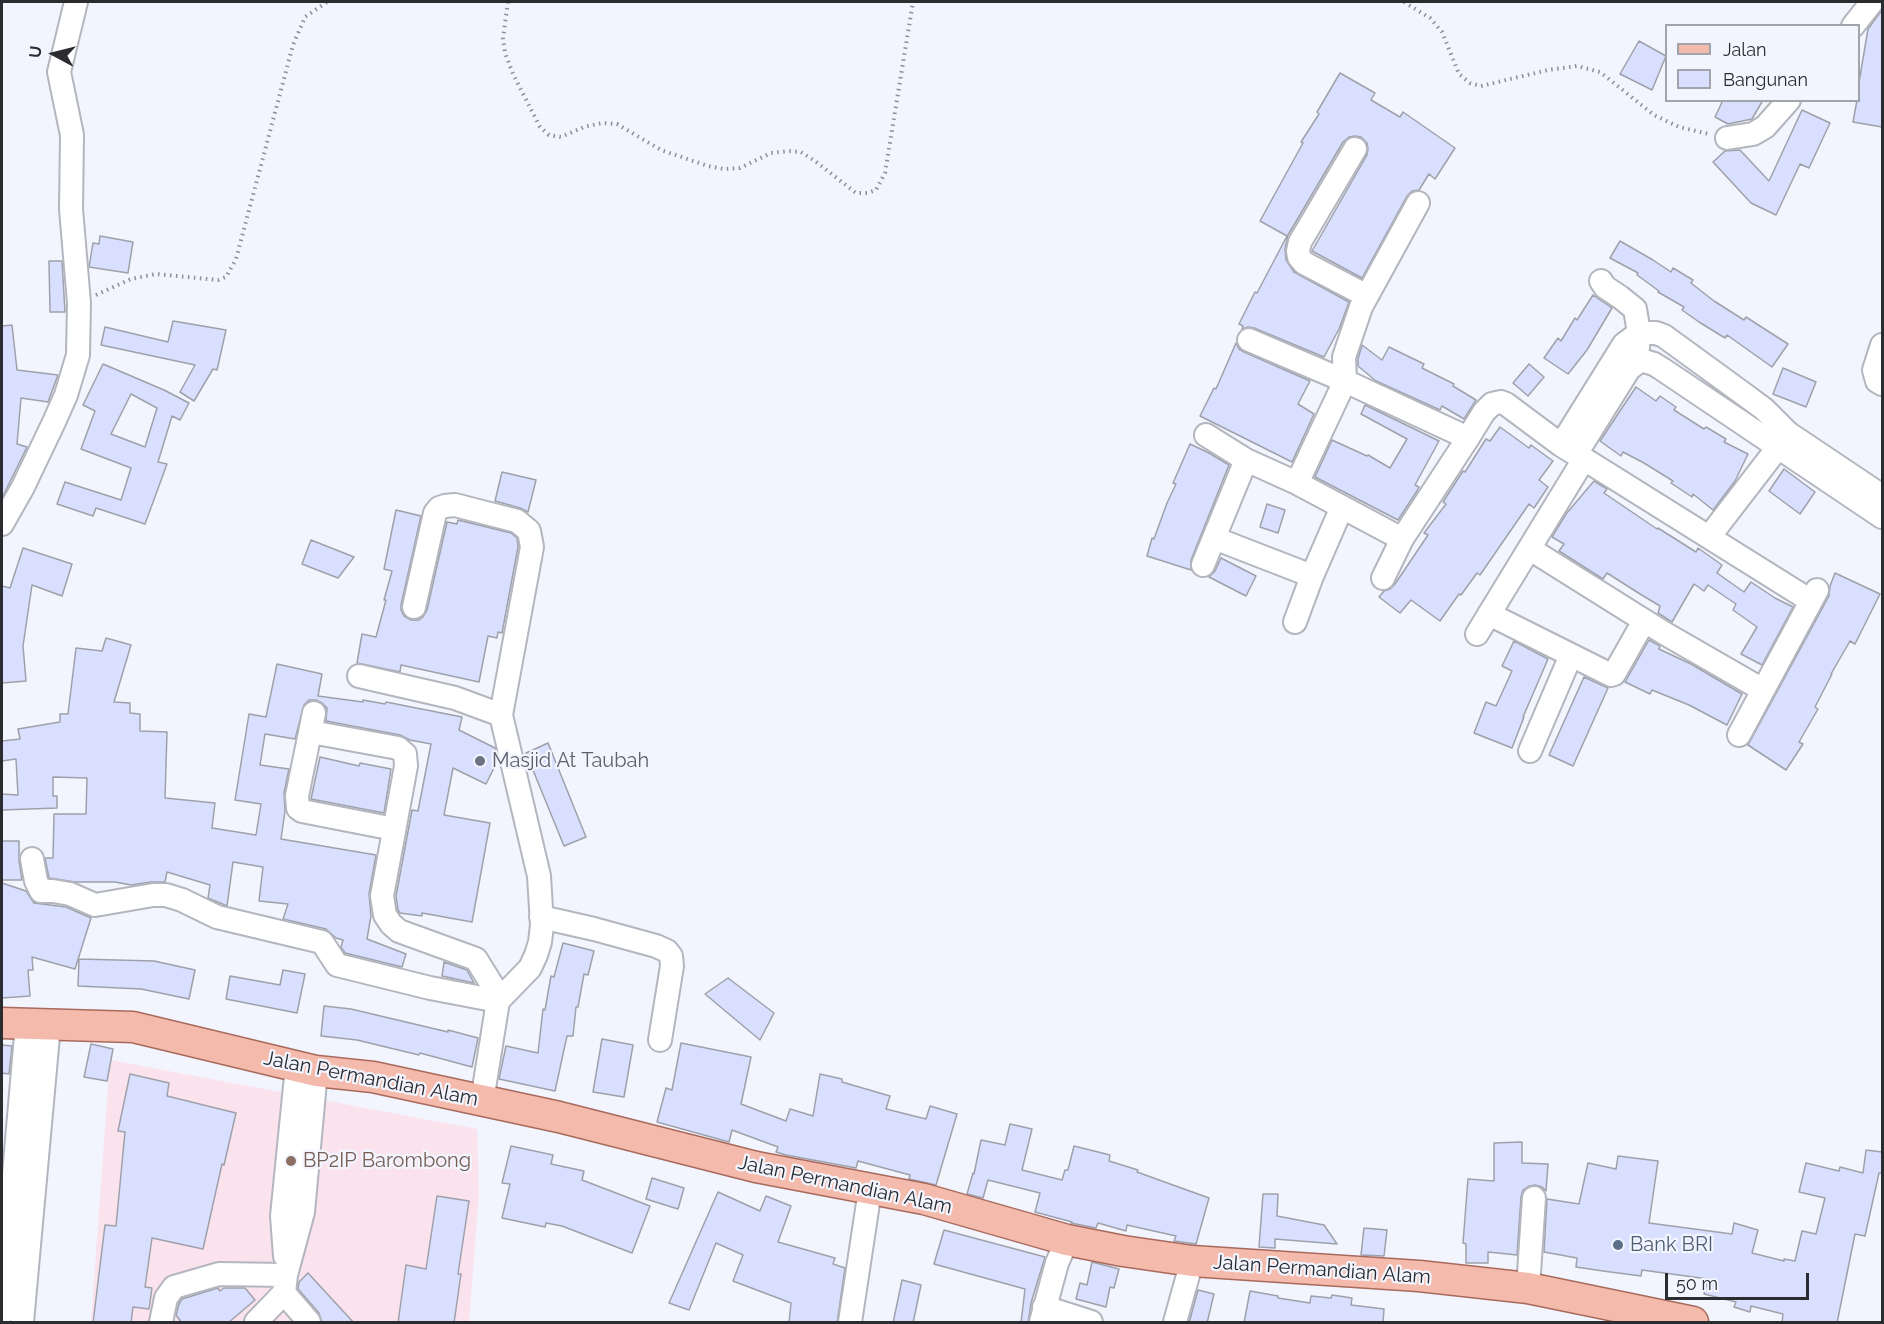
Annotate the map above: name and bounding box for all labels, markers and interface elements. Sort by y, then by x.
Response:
north arrow [24,24,84,84]
legend [1665,24,1860,102]
text: Jalan [1723,39,1767,60]
text: U [25,45,46,59]
text: Bangunan [1723,69,1808,90]
place label: Masjid At Taubah [492,749,649,773]
marker: Masjid At Taubah [473,754,487,768]
street label: Jalan Permandian Alam [262,1046,480,1112]
place label: BP2IP Barombong [303,1149,471,1173]
street label: Jalan Permandian Alam [736,1151,954,1219]
marker: BP2IP Barombong [284,1154,298,1168]
place label: Bank BRI [1630,1233,1713,1257]
marker: Bank BRI [1611,1238,1625,1252]
street label: Jalan Permandian Alam [1212,1250,1432,1290]
scale bar [1668,1261,1812,1299]
text: 50 m [1676,1273,1718,1294]

